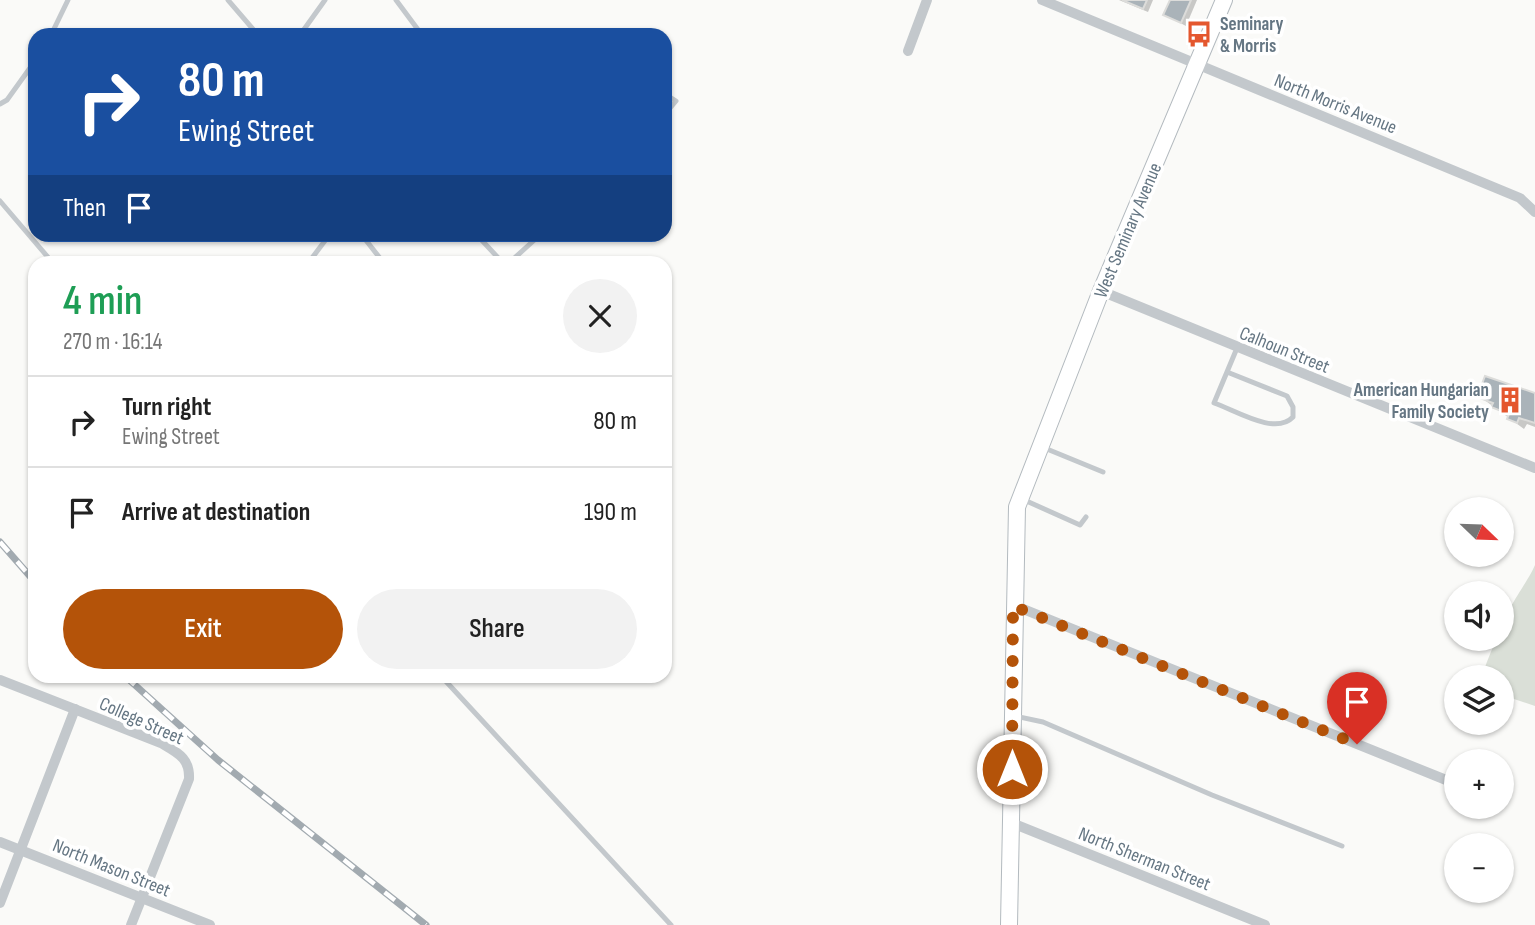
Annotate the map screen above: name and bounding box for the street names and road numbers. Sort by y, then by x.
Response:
street label: North Morris Avenue [1271,69,1400,139]
street label: West Seminary Avenue [1090,159,1167,302]
street label: Calhoun Street [1236,322,1333,379]
street label: College Street [96,693,187,750]
street label: North Sherman Street [1075,822,1214,896]
street label: North Mason Street [49,834,174,902]

